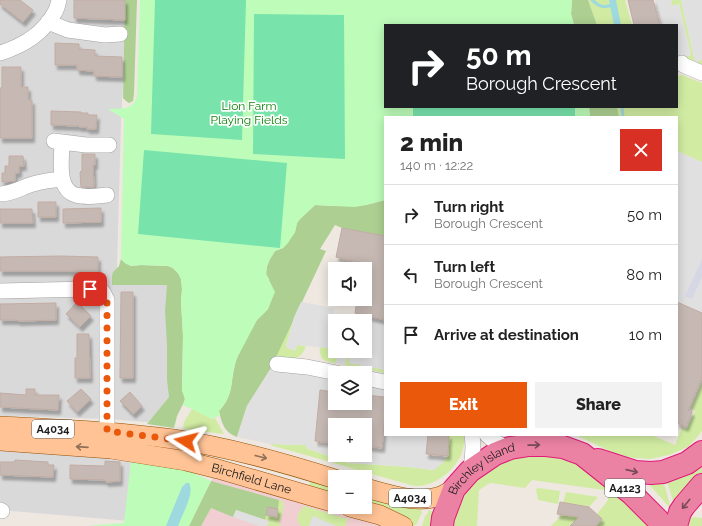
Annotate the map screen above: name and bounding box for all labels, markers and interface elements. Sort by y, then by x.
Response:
text: 50 m [466,39,532,72]
icon: right [400,40,452,92]
text: Borough Crescent [466,73,617,94]
park label: Lion Farm Playing Fields [211,99,288,127]
text: 2 min [400,128,463,157]
button: close [620,129,662,171]
text: 140 m · 12:22 [400,158,473,173]
text: Turn right [434,198,504,216]
icon: right [400,204,422,226]
text: 50 m [627,206,662,224]
text: Borough Crescent [434,216,543,231]
text: Turn left [434,258,495,276]
map controls [328,262,372,514]
button: sound [328,262,372,306]
icon: left [400,264,422,286]
text: 80 m [626,266,662,284]
pin [73,272,107,306]
text: Borough Crescent [434,276,543,291]
icon: arrive [79,278,101,300]
button: search [328,314,372,358]
icon: arrive [400,324,422,346]
text: Arrive at destination [434,326,579,344]
text: 10 m [629,326,662,344]
button: layers [328,366,372,410]
button: Exit [400,382,527,428]
button: Share [535,382,662,428]
button: + [328,418,372,462]
road number: A4034 [32,420,74,438]
position arrow [165,420,207,462]
street label: Birchley Island [446,440,516,497]
one-way arrow [527,441,540,449]
one-way arrow [76,443,89,451]
one-way arrow [254,454,267,462]
street label: Birchfield Lane [210,461,293,497]
one-way arrow [626,467,639,475]
button: − [328,470,372,514]
road number: A4123 [605,479,645,497]
road number: A4034 [389,489,431,507]
one-way arrow [681,498,690,509]

